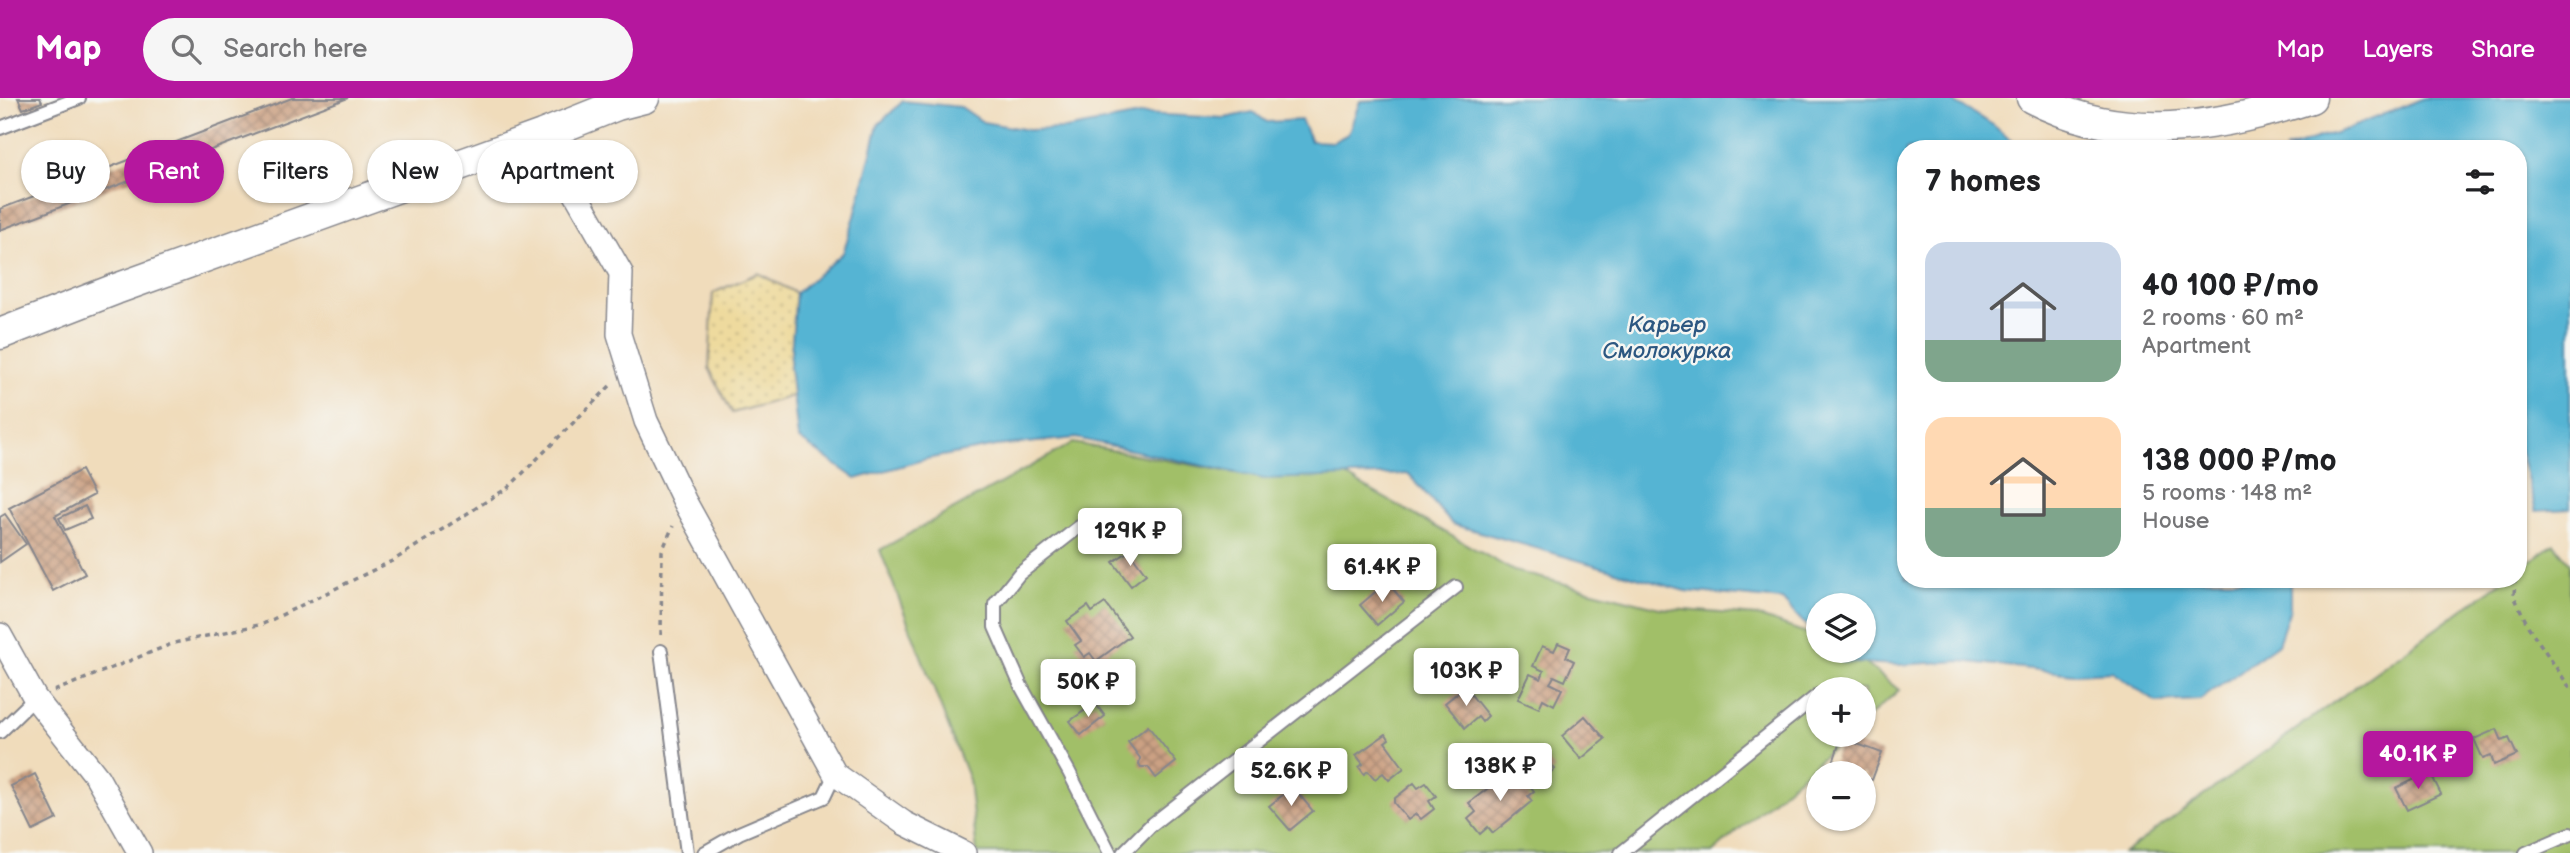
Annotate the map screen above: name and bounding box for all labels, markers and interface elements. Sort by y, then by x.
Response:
search box [143,18,633,81]
text: Map [35,29,101,69]
icon: search [167,30,205,68]
text: Search here [223,34,367,65]
text: Map [2276,35,2324,64]
text: Layers [2362,35,2433,64]
text: Share [2471,35,2535,64]
chip: Buy [21,140,110,203]
chip: Rent [124,140,224,203]
chip: Filters [238,140,353,203]
chip: New [367,140,463,203]
chip: Apartment [477,140,638,203]
icon: filters [2461,163,2499,201]
text: 7 homes [1925,164,2041,200]
text: 40 100 ₽/mo [2142,268,2319,304]
icon: home [1981,270,2065,354]
text: 2 rooms · 60 m² [2142,304,2304,332]
water label: Карьер Смолокурка [1602,311,1732,365]
text: Apartment [2142,332,2251,360]
text: 138 000 ₽/mo [2142,443,2337,479]
icon: home [1981,445,2065,529]
text: 5 rooms · 148 m² [2142,479,2312,507]
text: House [2142,507,2209,535]
pin: 129K ₽ [1073,508,1187,568]
text: 129K ₽ [1094,517,1166,545]
pin: 61.4K ₽ [1317,545,1447,604]
text: 61.4K ₽ [1343,553,1421,581]
map controls [1806,593,1876,831]
button: layers [1806,593,1876,663]
pin: 103K ₽ [1409,648,1523,708]
text: 103K ₽ [1430,657,1502,685]
pin: 50K ₽ [1039,660,1137,719]
text: 50K ₽ [1057,668,1119,696]
button: + [1806,677,1876,747]
pin: 40.1K ₽ [2353,732,2483,791]
text: 40.1K ₽ [2379,740,2457,768]
pin: 138K ₽ [1443,744,1557,803]
pin: 52.6K ₽ [1226,748,1356,808]
text: 138K ₽ [1464,752,1536,780]
text: 52.6K ₽ [1250,757,1332,785]
button: − [1806,761,1876,831]

